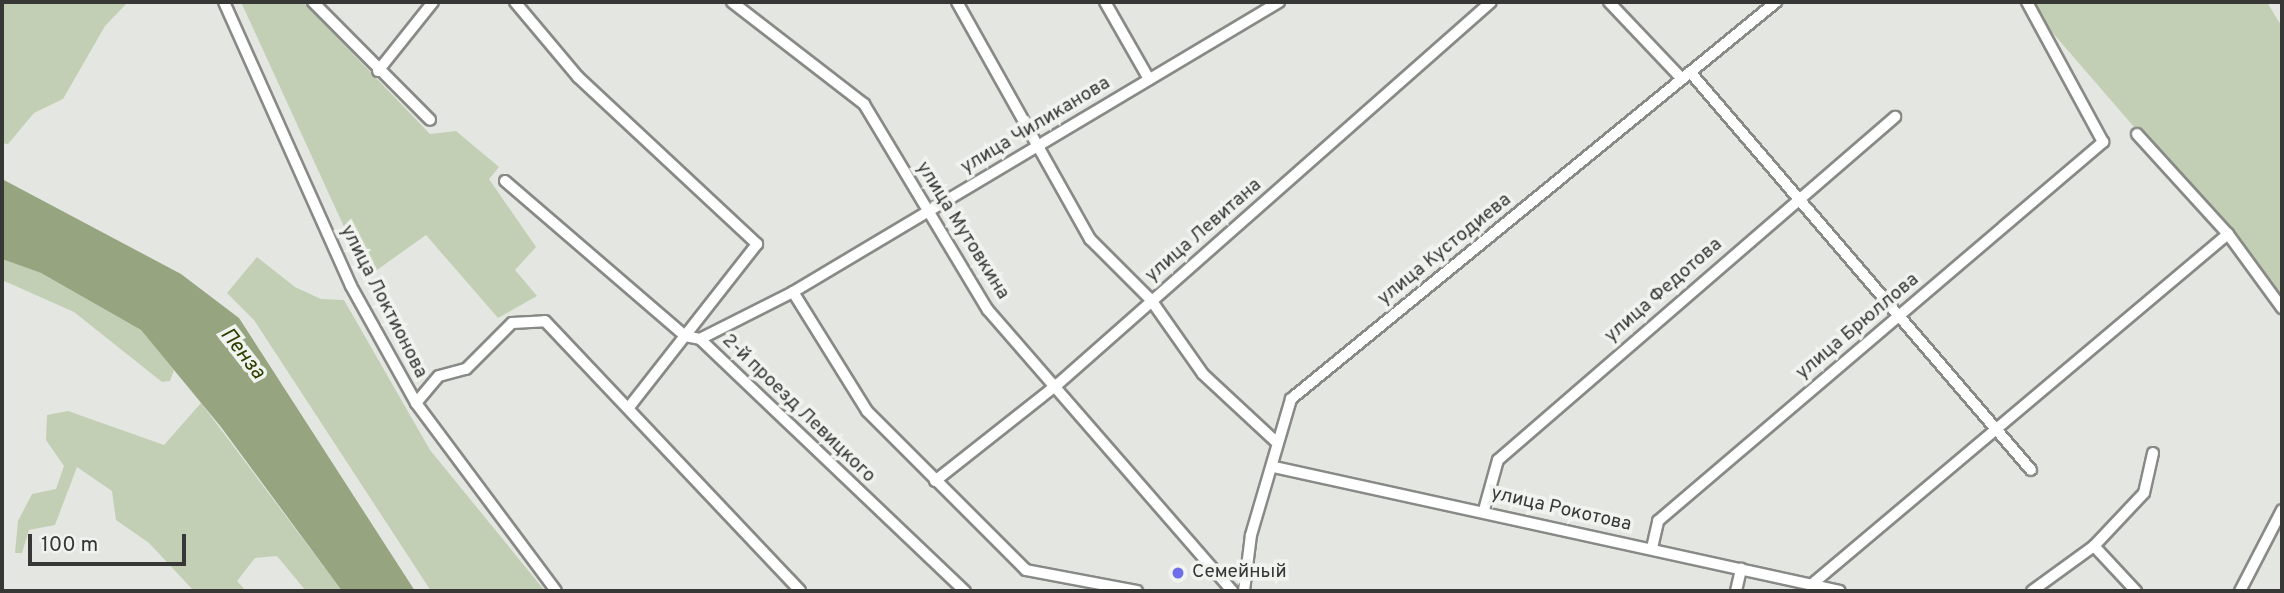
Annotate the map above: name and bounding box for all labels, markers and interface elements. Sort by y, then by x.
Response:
street label: улица Чиликанова [957,72,1115,180]
street label: улица Мутовкина [910,158,1014,304]
street label: улица Левитана [1141,174,1267,288]
street label: улица Кустодиева [1374,189,1516,311]
street label: улица Локтионова [335,222,431,382]
street label: улица Федотова [1601,234,1727,348]
street label: улица Брюллова [1792,269,1924,385]
water label: Пенза [214,323,270,385]
street label: 2-й проезд Левицкого [717,330,879,488]
street label: улица Рокотова [1489,483,1633,537]
scale bar [32,520,189,564]
text: 100 m [41,532,98,559]
place label: Семейный [1192,562,1287,584]
marker: Семейный [1170,565,1186,581]

